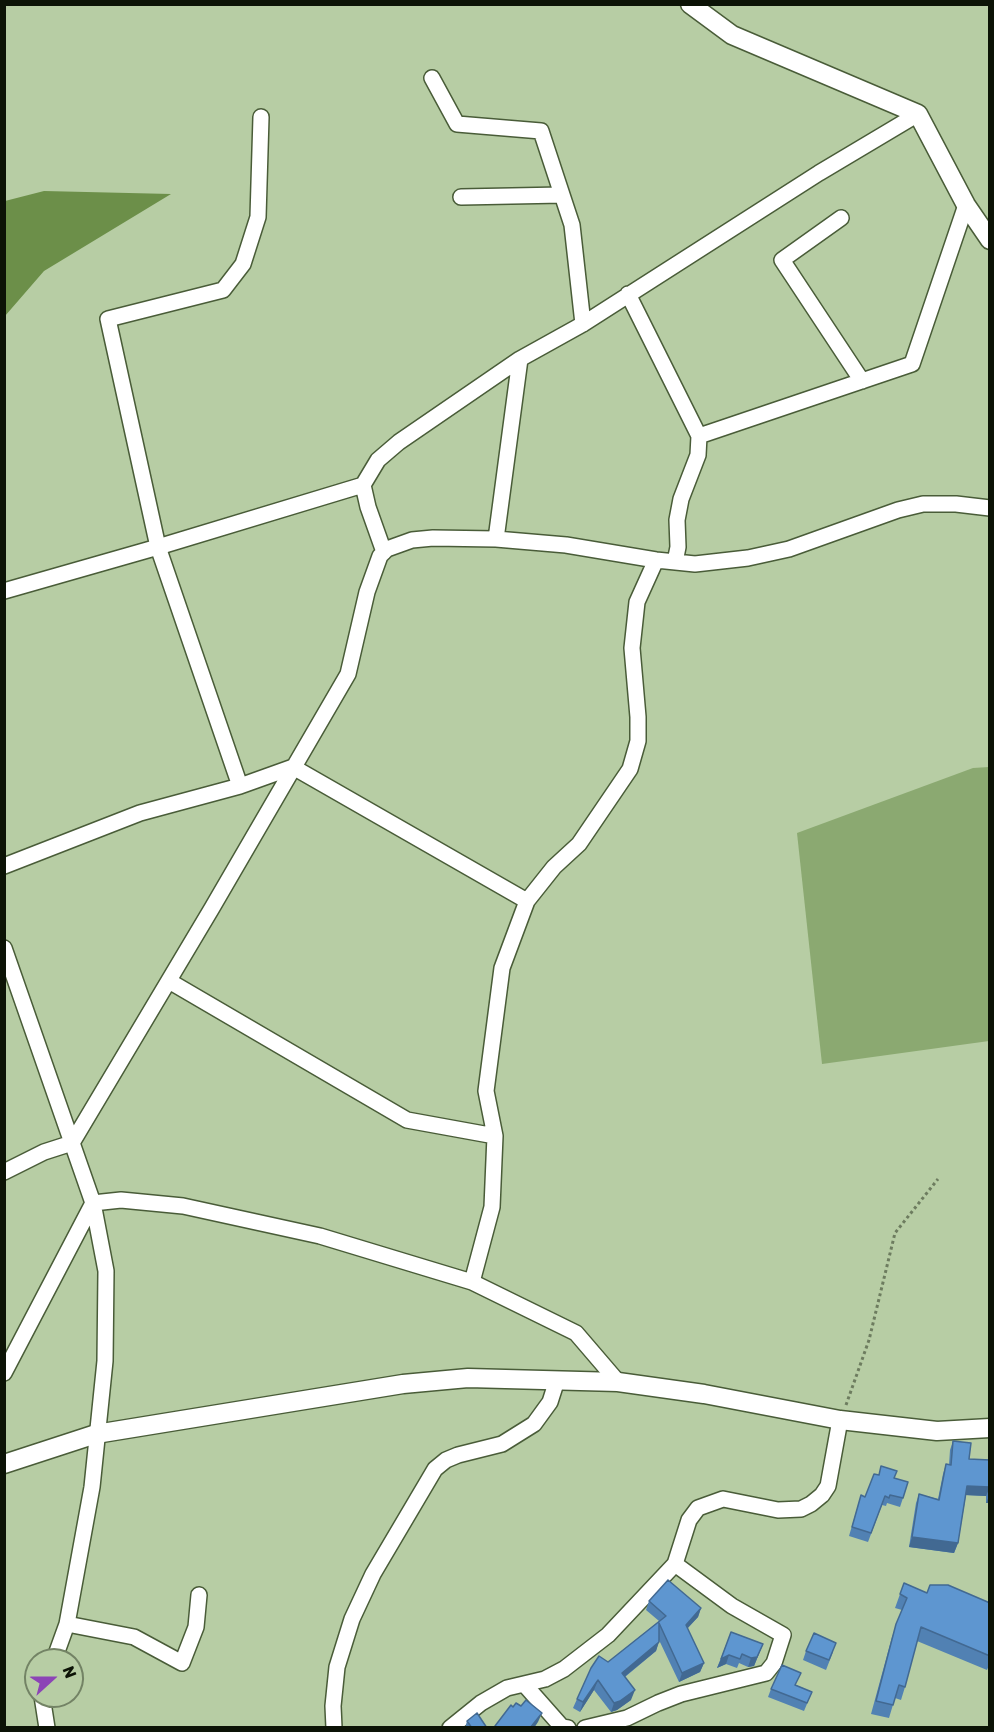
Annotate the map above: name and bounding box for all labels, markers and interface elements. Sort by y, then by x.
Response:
north arrow [24,1648,84,1708]
text: N [58,1663,80,1681]

